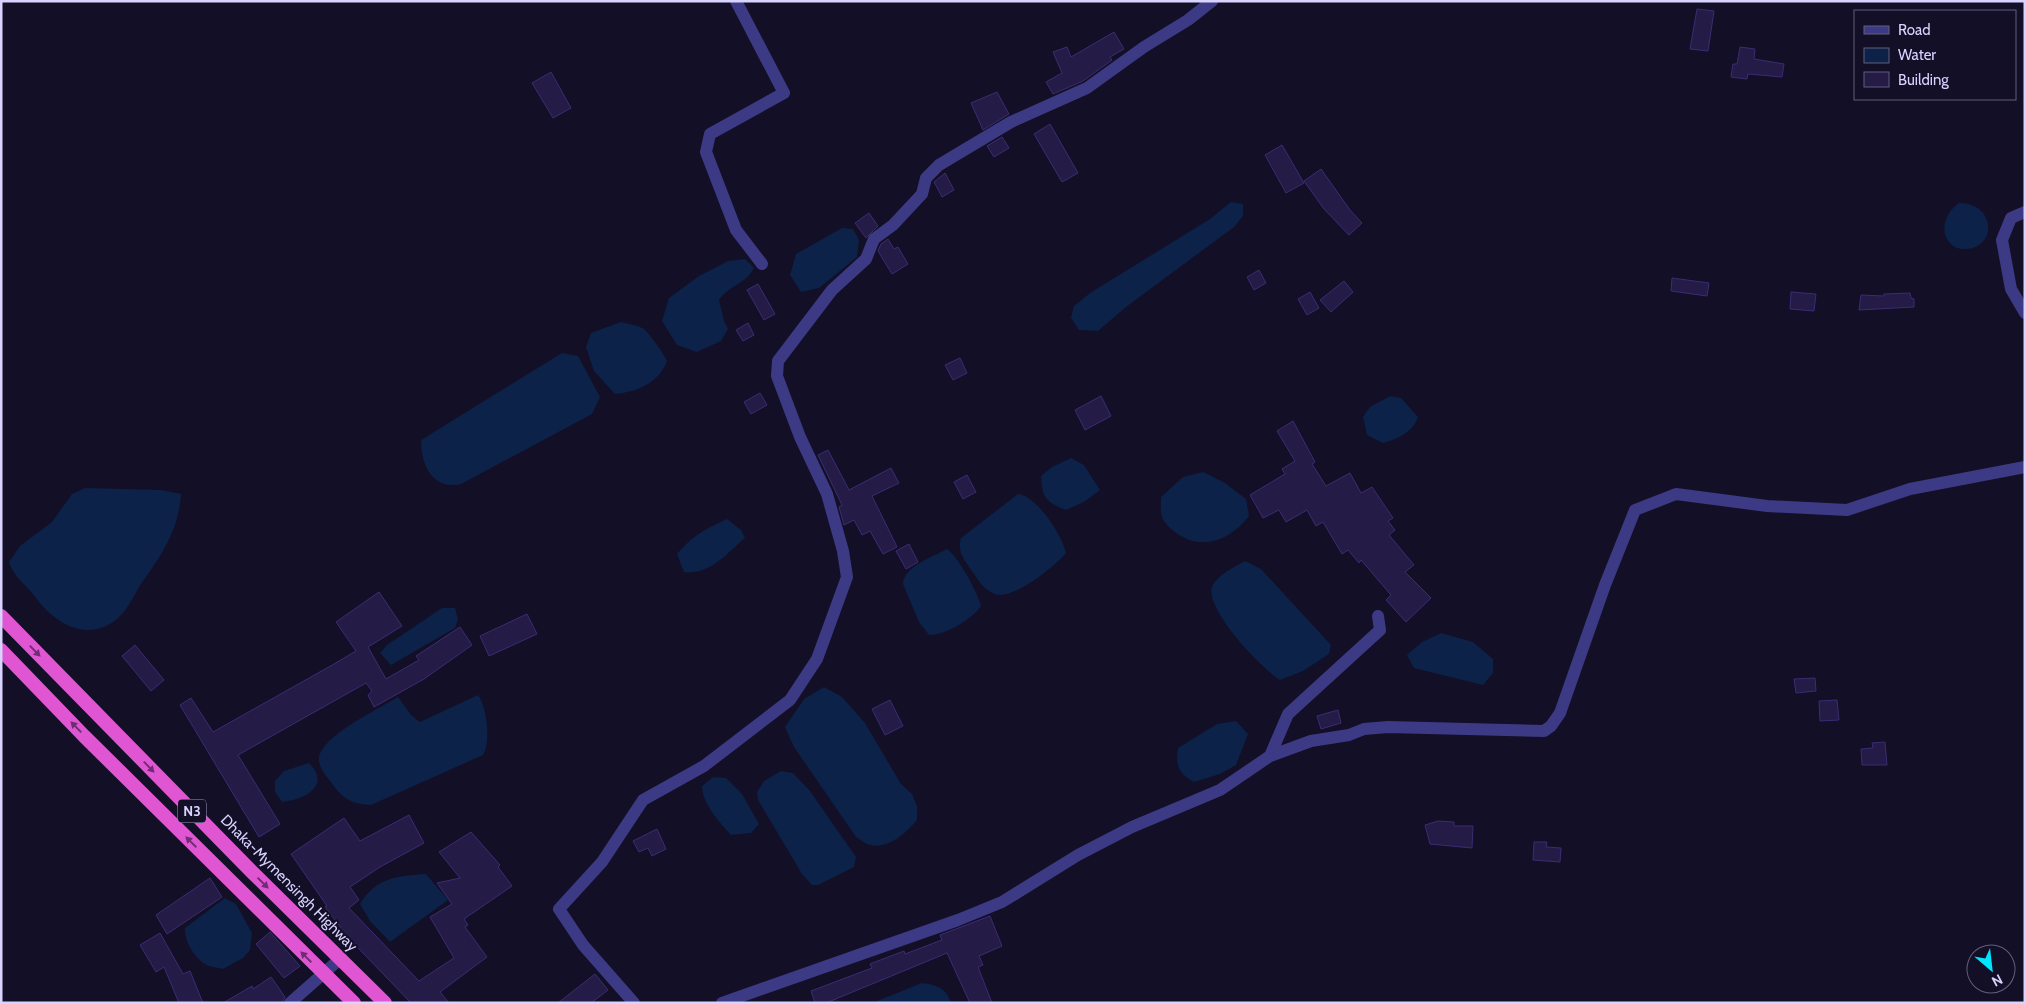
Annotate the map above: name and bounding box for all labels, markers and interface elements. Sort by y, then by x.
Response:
legend [1854,10,2016,100]
text: Road [1898,21,1931,39]
text: Water [1898,46,1936,64]
text: Building [1898,71,1949,89]
one-way arrow [29,645,41,657]
one-way arrow [70,722,82,734]
one-way arrow [143,761,155,773]
road number: N3 [178,799,206,822]
street label: Dhaka-Mymensingh Highway [217,811,361,955]
one-way arrow [185,837,197,849]
one-way arrow [257,877,269,889]
north arrow [1966,944,2016,994]
one-way arrow [300,951,312,963]
text: N [1989,970,2006,991]

